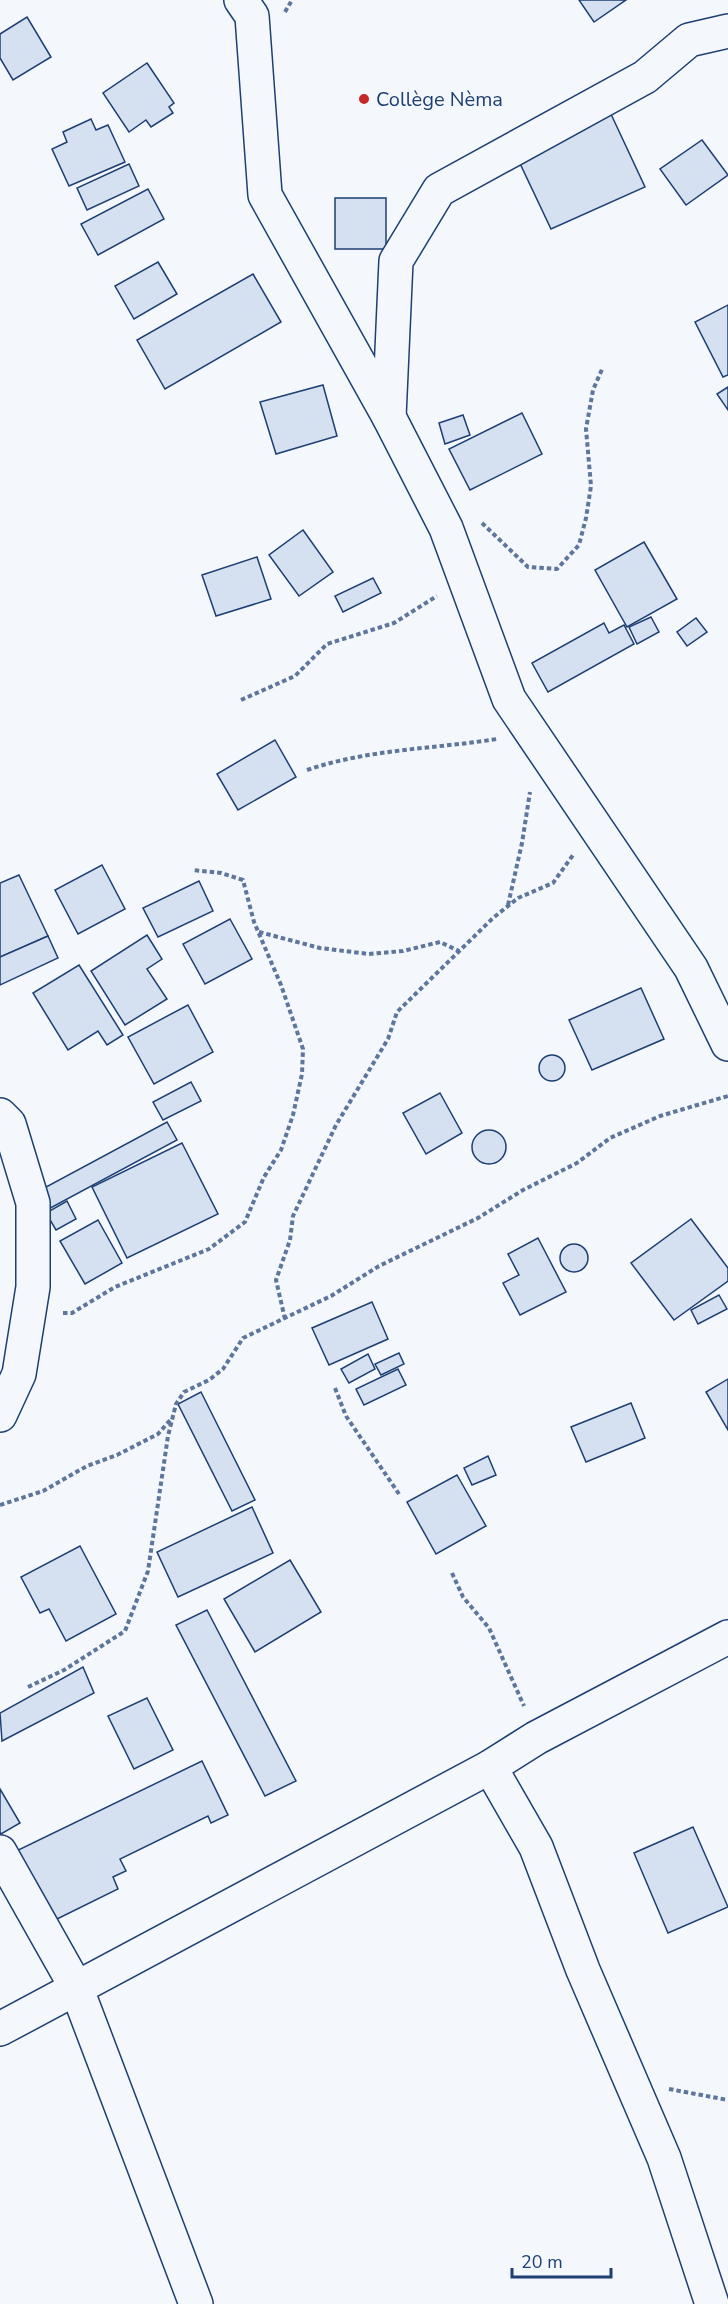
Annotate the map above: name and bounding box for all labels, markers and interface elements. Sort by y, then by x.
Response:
place label: Collège Nèma [376,86,503,113]
marker: Collège Nèma [357,92,371,106]
scale bar [512,2241,611,2279]
text: 20 m [521,2250,563,2274]

